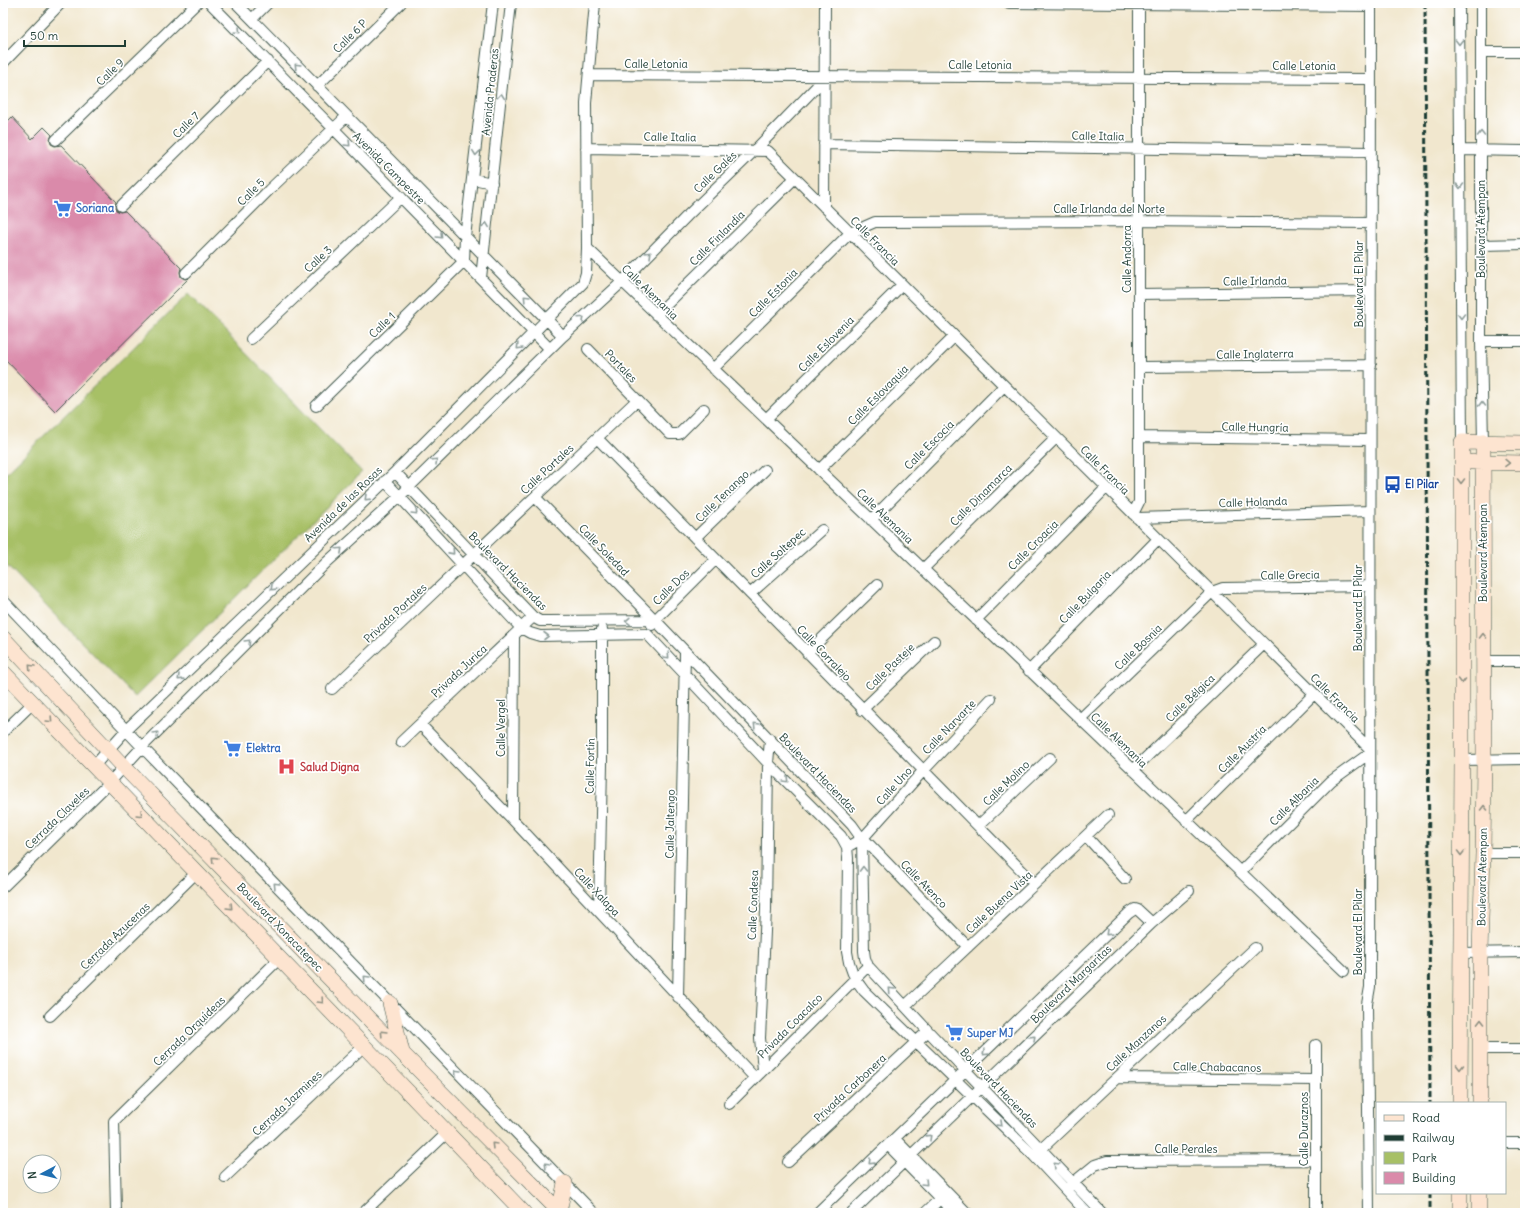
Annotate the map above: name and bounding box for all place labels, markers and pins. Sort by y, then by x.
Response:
supermarket icon: Soriana [53,198,73,218]
place label: Soriana [76,201,115,215]
bus stop icon: El Pilar [1382,474,1402,494]
place label: El Pilar [1405,477,1439,491]
supermarket icon: Elektra [223,738,243,758]
place label: Elektra [246,741,282,755]
hospital icon: Salud Digna [277,757,297,777]
place label: Salud Digna [300,760,360,775]
supermarket icon: Super MJ [944,1023,964,1043]
place label: Super MJ [967,1026,1014,1041]

